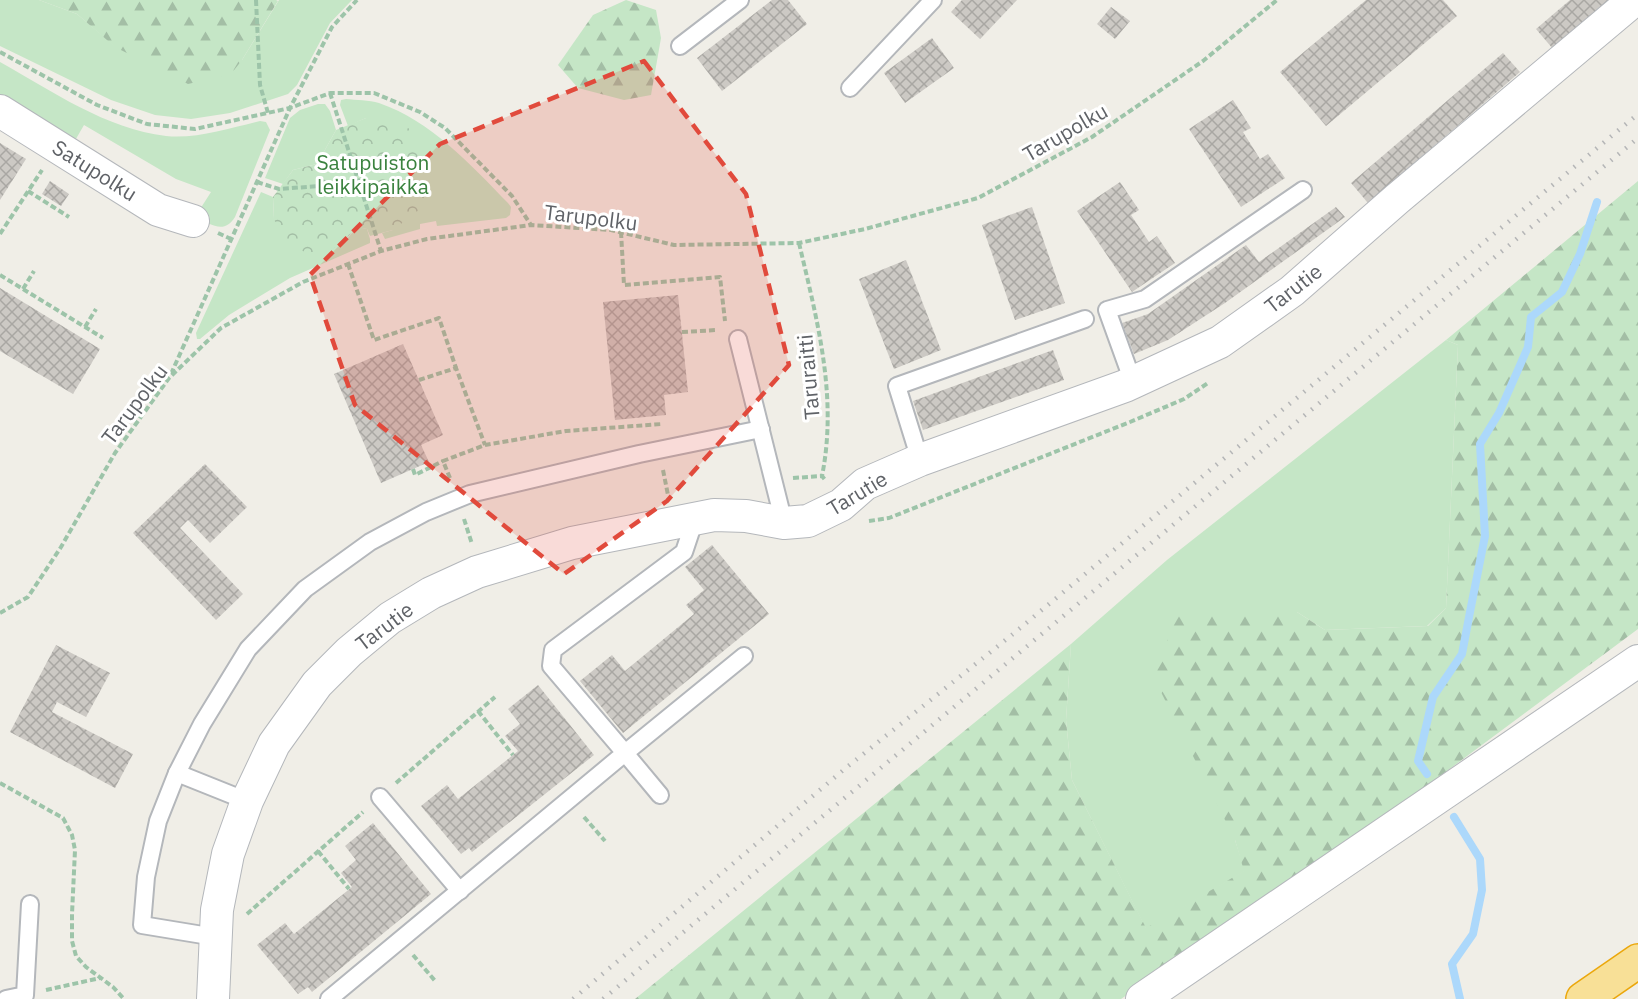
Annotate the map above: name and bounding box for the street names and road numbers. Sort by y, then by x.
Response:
street label: Tarupolku [1017,96,1113,168]
street label: Satupolku [47,133,143,207]
street label: Tarupolku [543,197,639,237]
street label: Tarutie [1259,257,1327,319]
street label: Taruraitti [790,333,826,421]
street label: Tarupolku [95,358,173,450]
street label: Tarutie [822,464,892,522]
street label: Tarutie [349,595,419,657]

